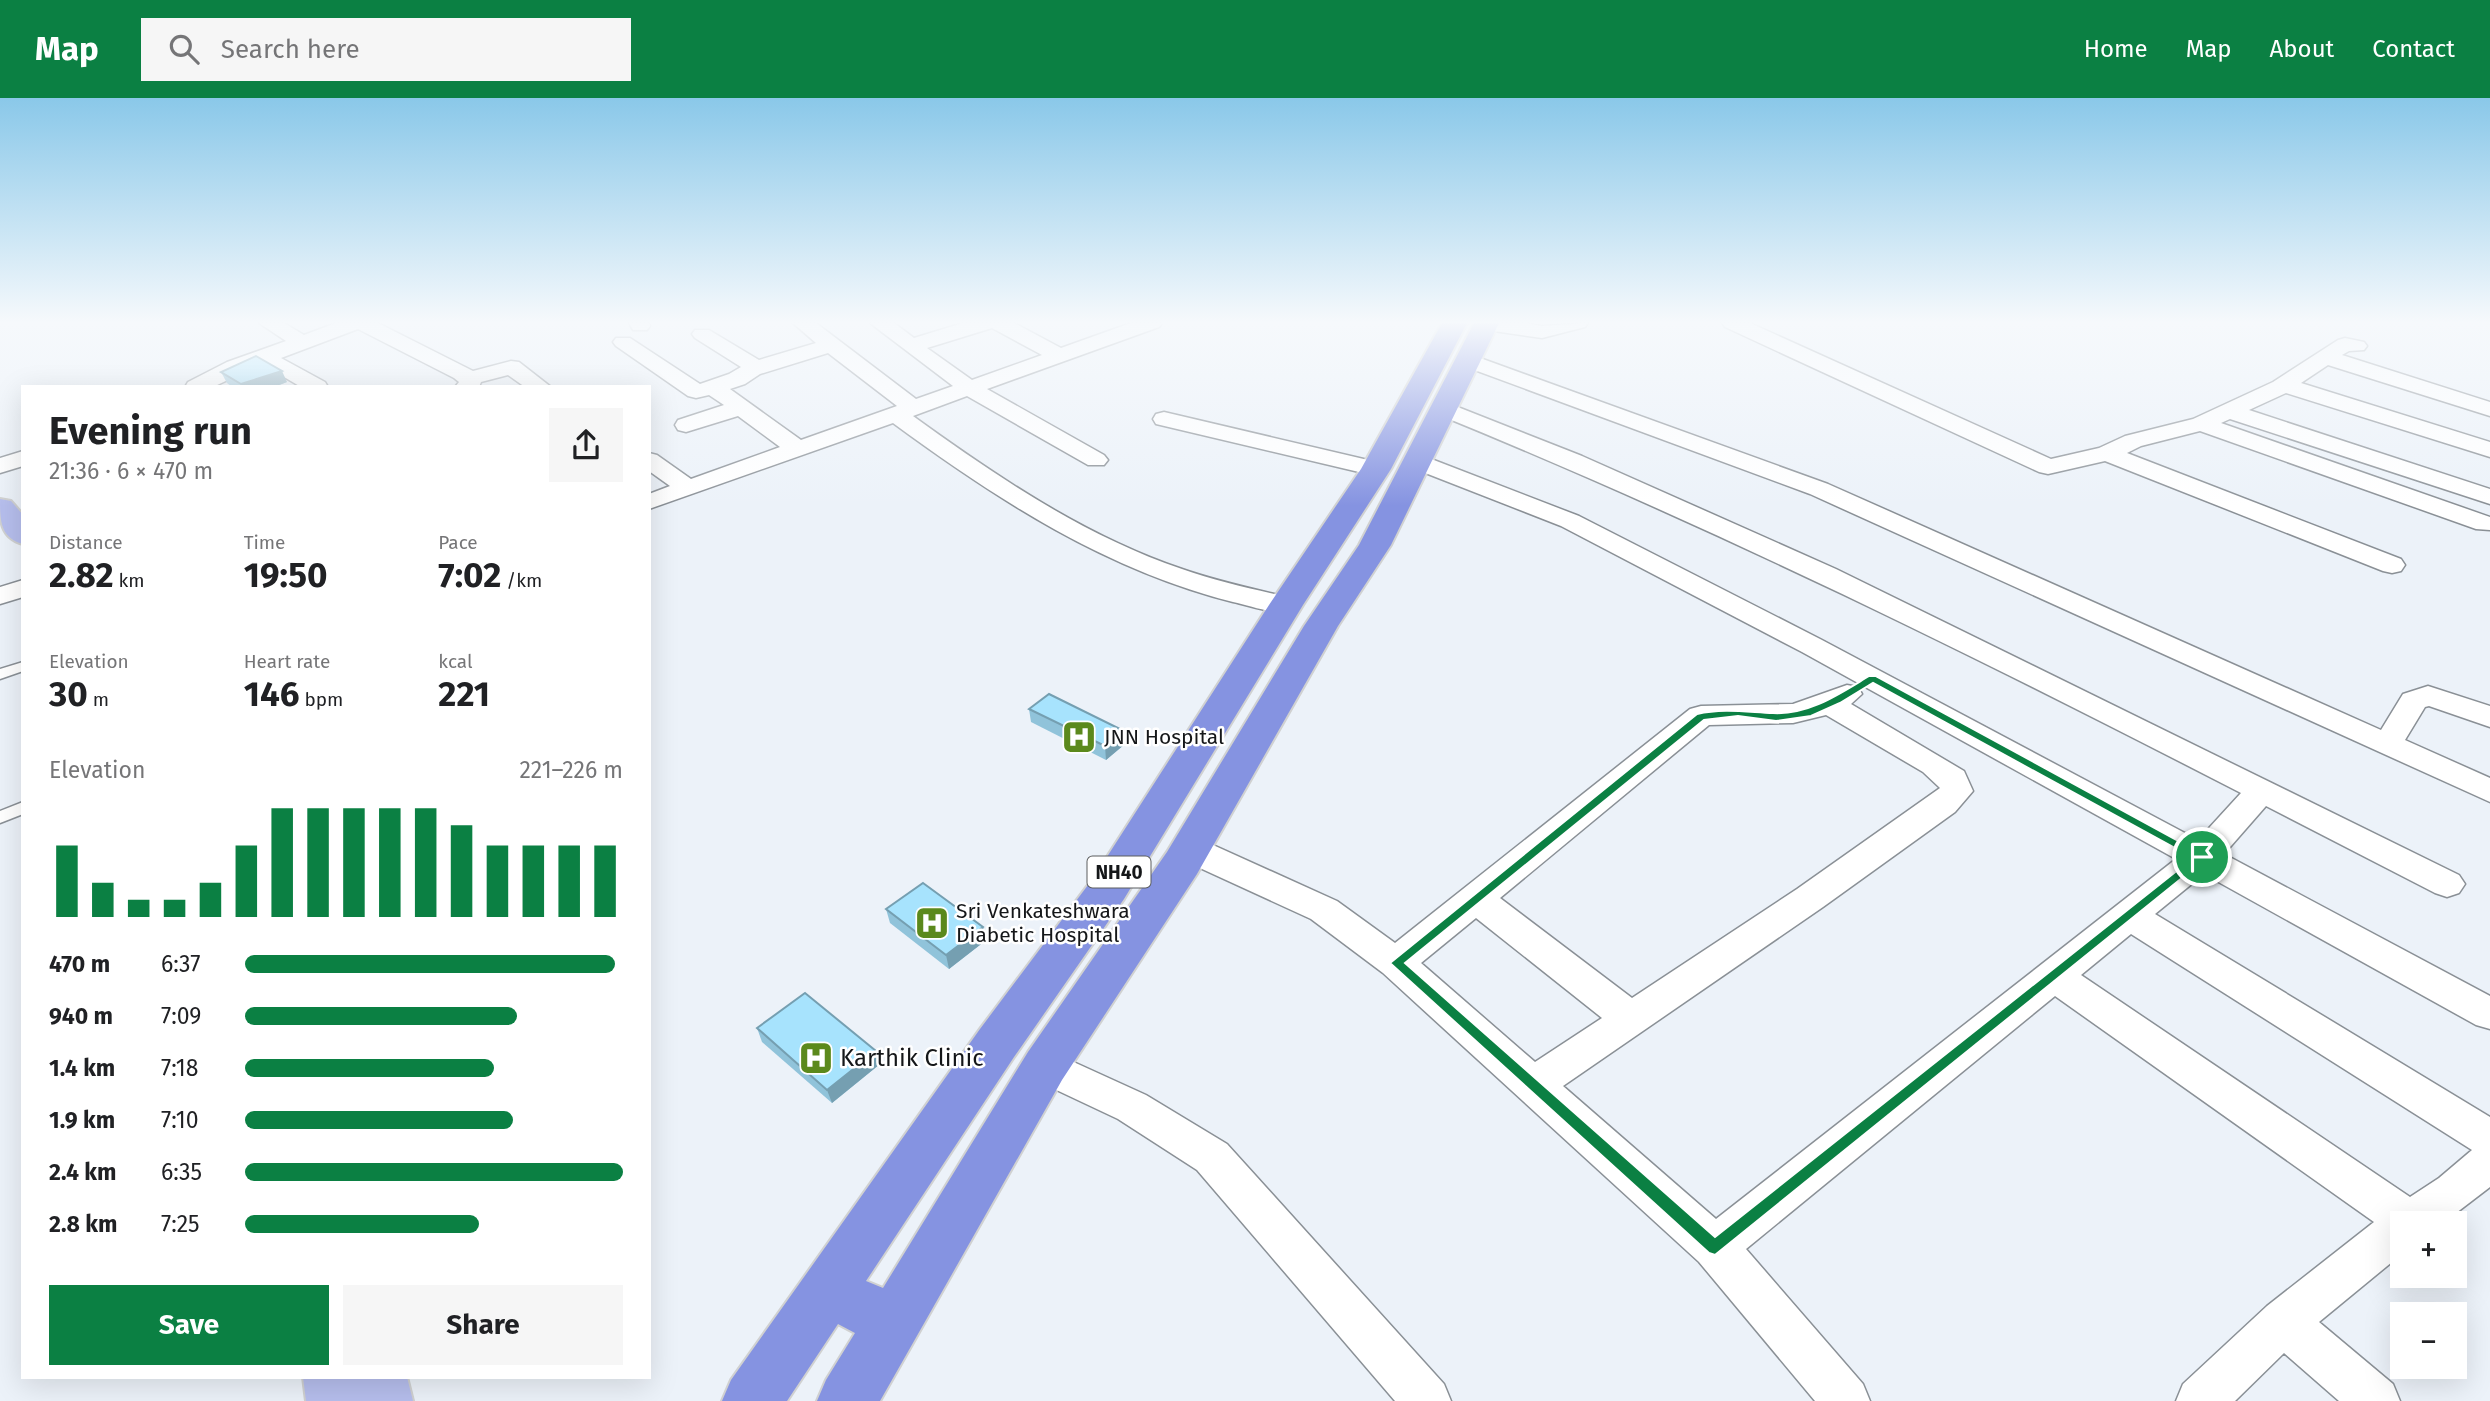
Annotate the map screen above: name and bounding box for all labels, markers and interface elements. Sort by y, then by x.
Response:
search box [141,18,631,81]
text: Map [35,29,99,69]
icon: search [165,30,203,68]
text: Search here [221,34,360,65]
text: Home [2084,35,2148,63]
text: Map [2186,35,2232,63]
text: About [2270,35,2334,63]
text: Contact [2372,35,2455,63]
text: Evening run [49,408,252,454]
button: share [549,408,623,482]
text: 21:36 · 6 × 470 m [49,457,213,485]
text: Distance [49,531,123,554]
text: Time [244,531,285,554]
text: Pace [438,531,478,554]
text: 2.82 [49,554,114,596]
text: 19:50 [244,554,327,596]
text: 7:02 [438,554,501,596]
text: km [114,569,145,592]
text: /km [501,569,542,592]
text: Elevation [49,650,129,673]
text: Heart rate [244,650,330,673]
text: kcal [438,650,473,673]
text: 30 [49,673,88,715]
text: 146 [244,673,299,715]
text: 221 [438,673,490,715]
text: m [88,688,109,711]
text: bpm [299,688,343,711]
hospital icon: JNN Hospital [1060,718,1098,756]
place label: JNN Hospital [1104,724,1224,750]
text: Elevation [49,756,145,784]
text: 221–226 m [519,756,623,784]
pin [2172,827,2232,887]
icon: arrive [2183,838,2221,876]
road number: NH40 [1088,856,1150,888]
place label: Sri Venkateshwara Diabetic Hospital [956,898,1130,948]
hospital icon: Sri Venkateshwara Diabetic Hospital [913,904,951,942]
text: 470 m [49,950,110,978]
text: 6:37 [161,950,201,978]
text: 940 m [49,1002,113,1030]
text: 7:09 [161,1002,201,1030]
hospital icon: Karthik Clinic [797,1039,835,1077]
place label: Karthik Clinic [840,1044,984,1072]
text: 1.4 km [49,1054,115,1082]
text: 7:18 [161,1054,198,1082]
text: 1.9 km [49,1106,115,1134]
text: 7:10 [161,1106,199,1134]
text: 2.4 km [49,1158,116,1186]
text: 6:35 [161,1158,202,1186]
text: 2.8 km [49,1210,117,1238]
text: 7:25 [161,1210,200,1238]
map controls [2390,1211,2467,1379]
button: + [2390,1211,2467,1288]
button: Save [49,1285,329,1365]
button: Share [343,1285,623,1365]
button: − [2390,1302,2467,1379]

